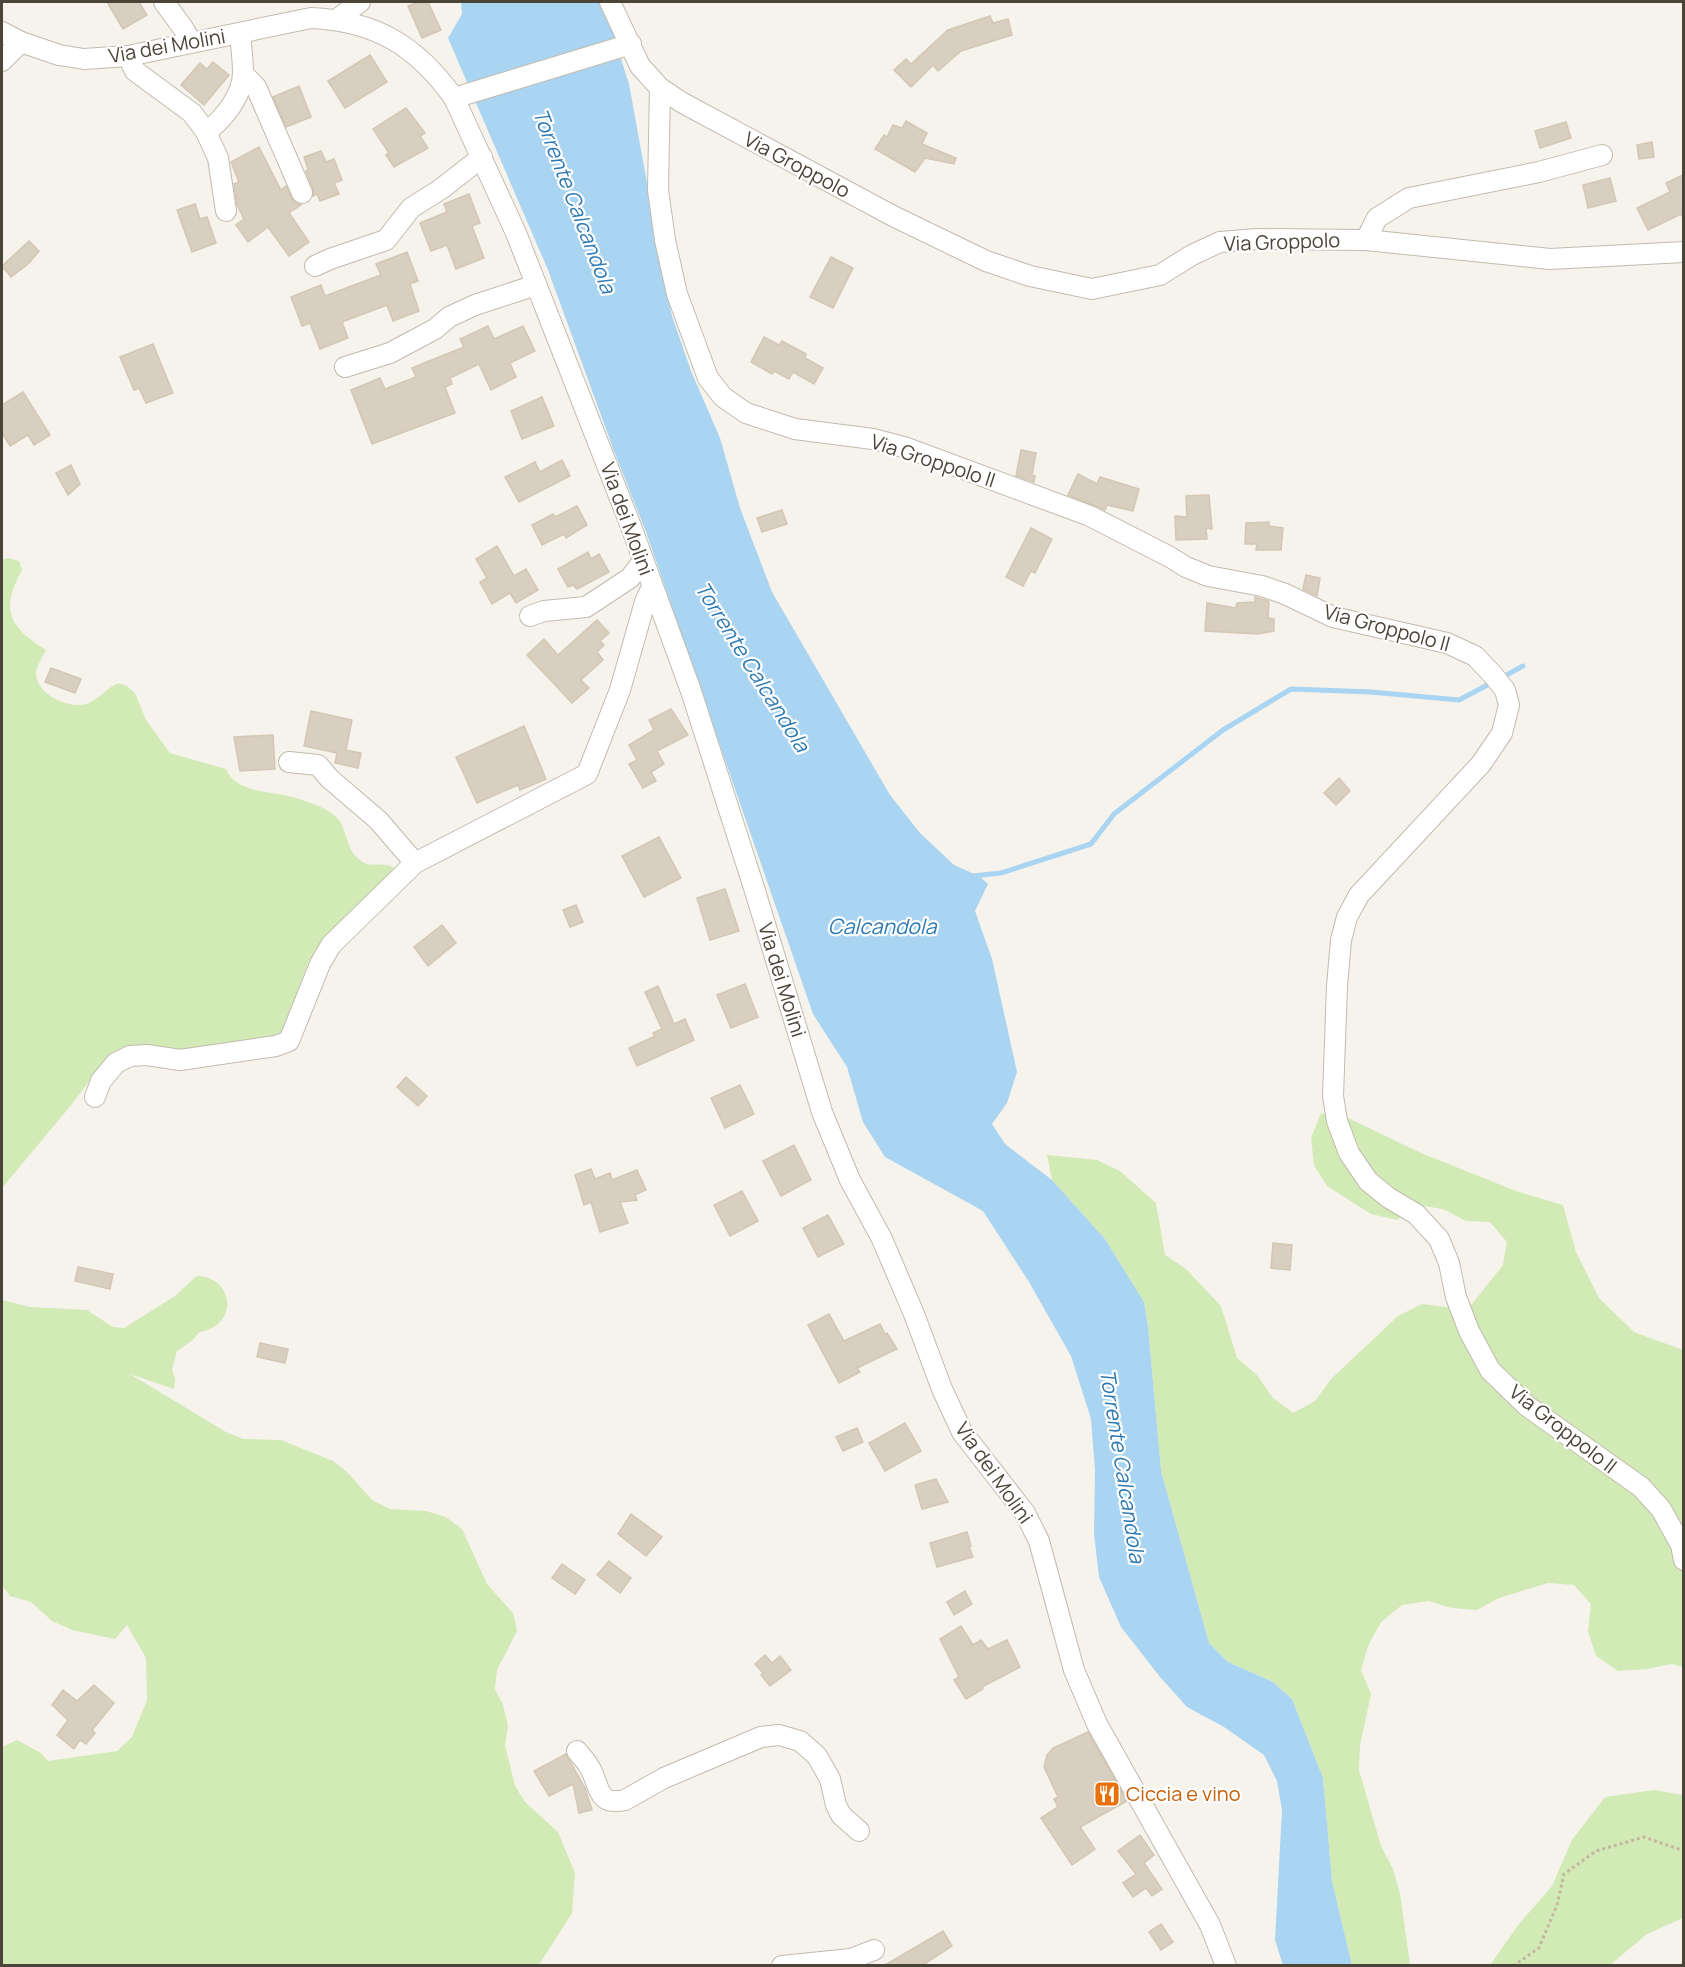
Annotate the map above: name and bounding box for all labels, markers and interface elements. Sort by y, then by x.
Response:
street label: Via dei Molini [106,22,227,69]
water label: Torrente Calcandola [527,104,624,298]
street label: Via Groppolo [740,125,855,204]
street label: Via Groppolo [1223,226,1341,257]
street label: Via Groppolo II [867,428,999,493]
street label: Via dei Molini [595,459,660,579]
water label: Torrente Calcandola [689,576,817,758]
street label: Via Groppolo II [1321,598,1453,657]
water label: Calcandola [828,912,938,940]
street label: Via dei Molini [752,919,813,1040]
water label: Torrente Calcandola [1094,1367,1152,1566]
street label: Via Groppolo II [1504,1378,1623,1479]
street label: Via dei Molini [949,1417,1039,1529]
restaurant icon: Ciccia e vino [1092,1779,1122,1809]
place label: Ciccia e vino [1126,1780,1241,1807]

